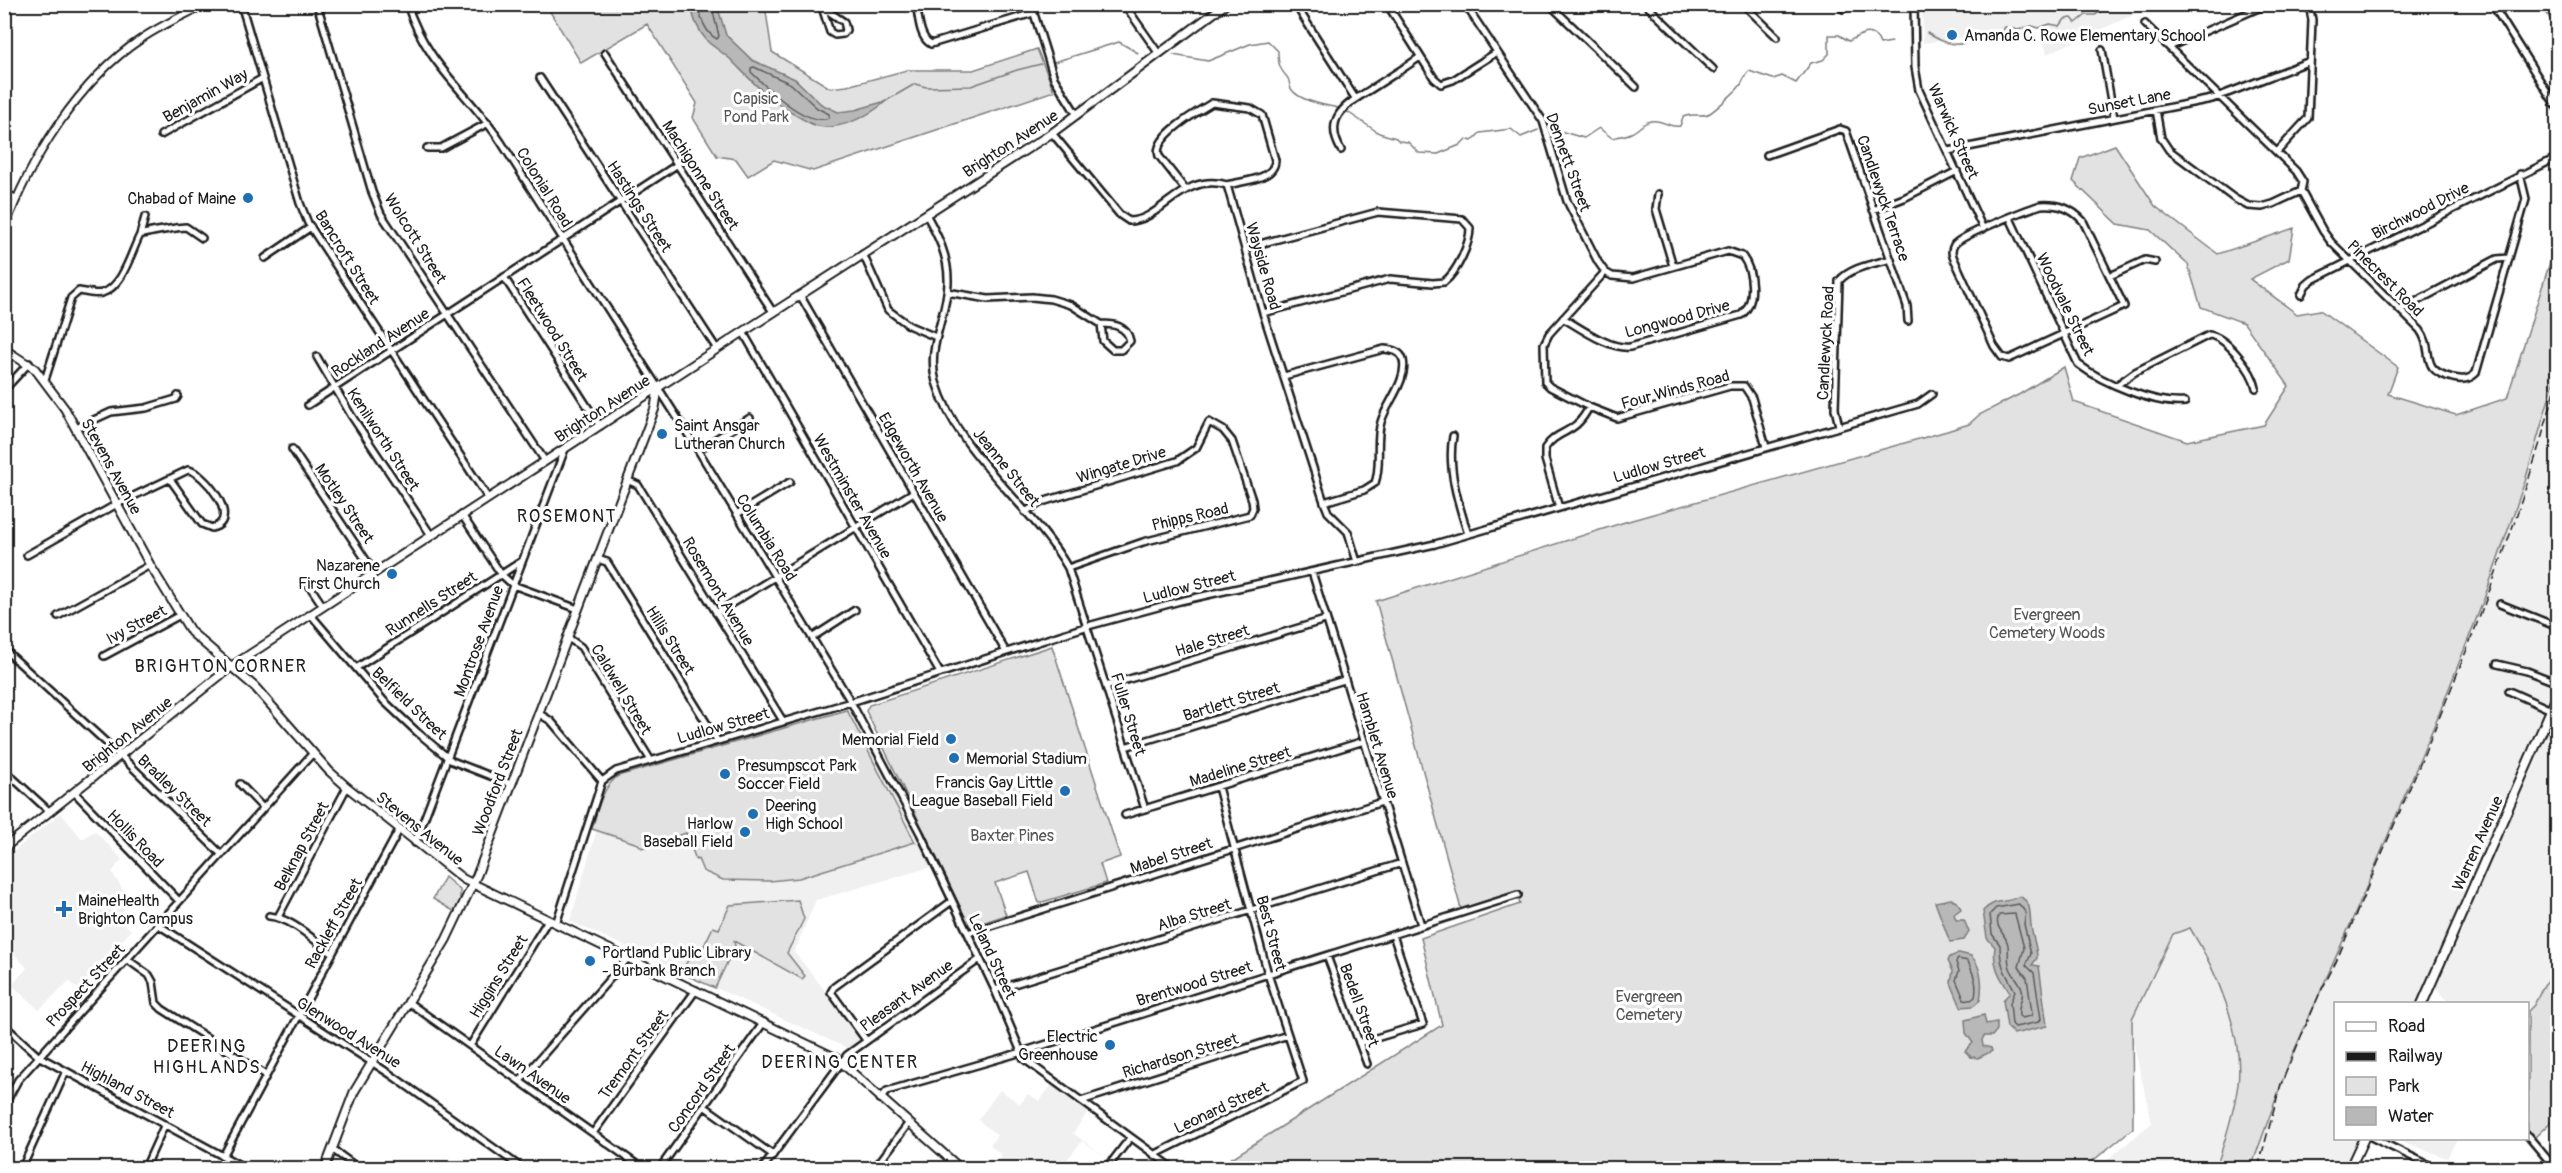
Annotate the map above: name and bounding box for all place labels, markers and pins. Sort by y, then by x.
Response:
place label: Amanda C. Rowe Elementary School [1964,26,2206,46]
marker: Amanda C. Rowe Elementary School [1945,28,1959,42]
place label: Chabad of Maine [127,189,236,209]
marker: Chabad of Maine [241,191,255,205]
place label: Saint Ansgar Lutheran Church [674,416,785,454]
marker: Saint Ansgar Lutheran Church [655,427,669,441]
place label: Nazarene First Church [298,556,380,594]
marker: Nazarene First Church [385,567,399,581]
place label: Memorial Field [842,730,939,750]
marker: Memorial Field [944,732,958,746]
place label: Memorial Stadium [966,749,1087,769]
marker: Memorial Stadium [947,751,961,765]
place label: Presumpscot Park Soccer Field [737,756,857,794]
marker: Presumpscot Park Soccer Field [718,767,732,781]
place label: Francis Gay Little League Baseball Field [911,773,1053,811]
marker: Francis Gay Little League Baseball Field [1058,784,1072,798]
place label: Deering High School [765,796,843,834]
marker: Deering High School [746,807,760,821]
place label: Harlow Baseball Field [643,814,733,852]
marker: Harlow Baseball Field [738,825,752,839]
place label: MaineHealth Brighton Campus [78,891,193,929]
marker: MaineHealth Brighton Campus [55,900,73,918]
place label: Portland Public Library - Burbank Branch [602,943,751,981]
marker: Portland Public Library - Burbank Branch [583,954,597,968]
place label: Electric Greenhouse [1018,1027,1098,1065]
marker: Electric Greenhouse [1103,1038,1117,1052]

